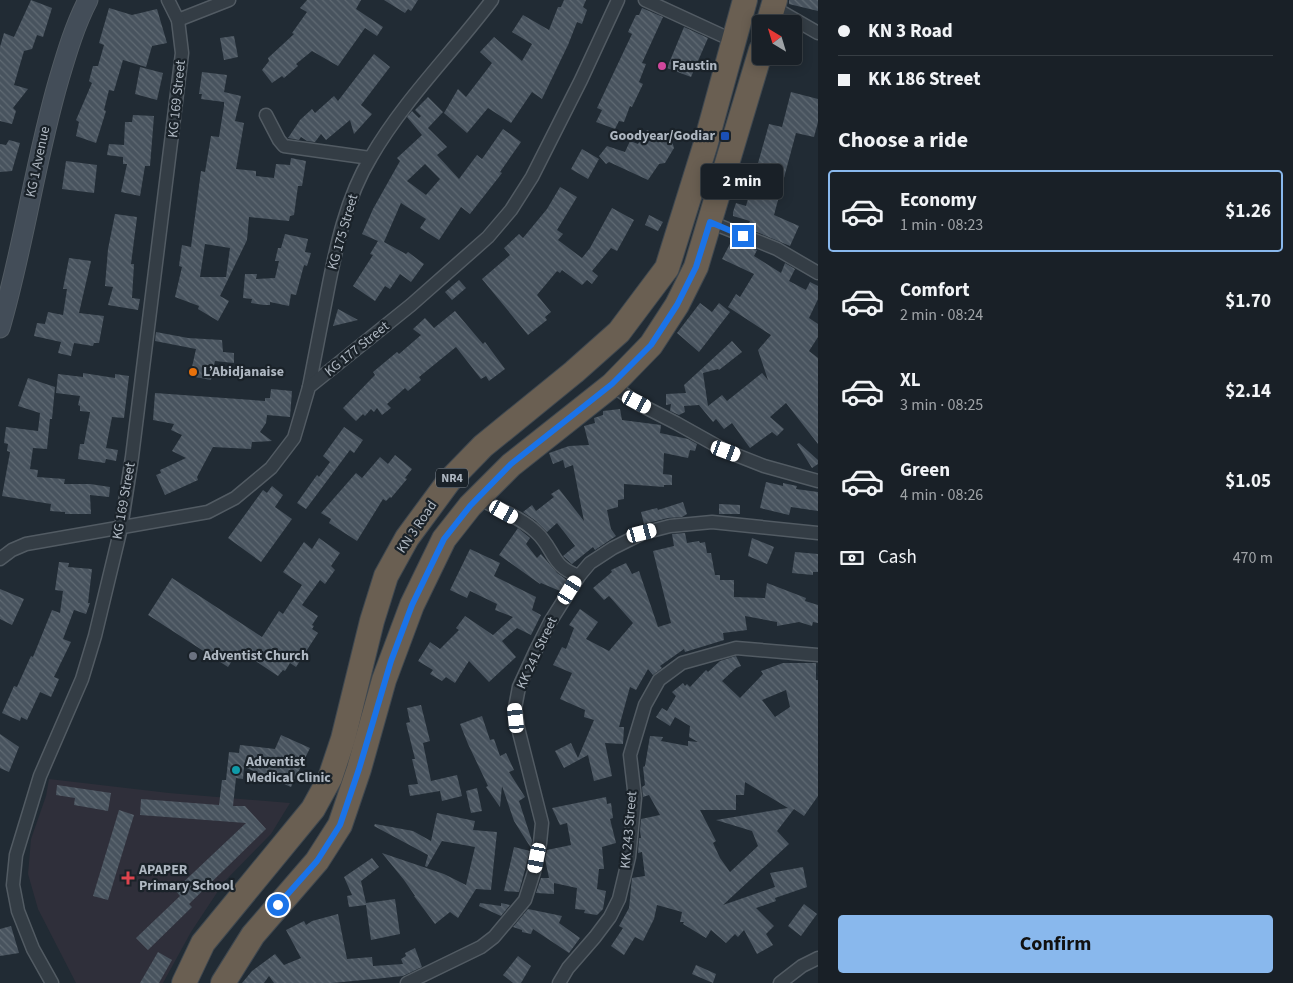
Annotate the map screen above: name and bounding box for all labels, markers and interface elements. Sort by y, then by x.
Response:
north arrow [752,15,802,65]
map controls [752,15,802,65]
text: KN 3 Road [868,18,953,45]
place label: Faustin [672,56,717,76]
street label: KG 169 Street [163,59,191,139]
marker: Faustin [656,60,668,72]
text: KK 186 Street [868,66,980,93]
text: Choose a ride [838,124,968,156]
street label: KG 1 Avenue [21,125,55,199]
place label: Goodyear/Godiar [609,126,715,146]
marker: Goodyear/Godiar [719,130,731,142]
callout: 2 min [702,164,784,198]
text: 2 min [723,170,761,192]
text: Economy [900,187,977,214]
icon: car [840,189,885,234]
street label: KG 175 Street [323,191,363,272]
text: $1.26 [1225,198,1271,225]
text: 1 min · 08:23 [900,214,983,236]
route end [732,225,754,247]
text: Comfort [900,277,970,304]
icon: car [840,279,885,324]
text: $1.70 [1225,288,1271,315]
text: 2 min · 08:24 [900,304,983,326]
street label: KG 177 Street [320,317,394,381]
place label: L’Abidjanaise [203,362,284,382]
marker: L’Abidjanaise [187,366,199,378]
text: XL [900,367,921,394]
icon: car [840,369,885,414]
text: $2.14 [1225,378,1271,405]
car [620,389,653,415]
text: 3 min · 08:25 [900,394,983,416]
car [709,439,742,463]
text: Green [900,457,950,484]
icon: car [840,459,885,504]
street label: KG 169 Street [107,461,141,541]
road number: NR4 [436,468,468,488]
text: $1.05 [1225,468,1271,495]
text: 4 min · 08:26 [900,484,983,506]
street label: KN 3 Road [392,497,442,557]
car [487,498,520,526]
car [625,522,658,544]
icon: cash [838,544,866,572]
text: Cash [878,544,917,571]
text: 470 m [1233,547,1273,569]
car [555,573,584,607]
street label: KK 241 Street [512,613,563,692]
place label: Adventist Church [202,646,309,666]
marker: Adventist Church [187,650,199,662]
car [506,702,525,734]
place label: Adventist Medical Clinic [245,752,331,788]
marker: Adventist Medical Clinic [230,764,242,776]
street label: KK 243 Street [616,790,642,870]
car [526,842,547,874]
place label: APAPER Primary School [138,860,234,896]
marker: APAPER Primary School [121,871,135,885]
route start [267,894,289,916]
button: Confirm [838,915,1273,973]

